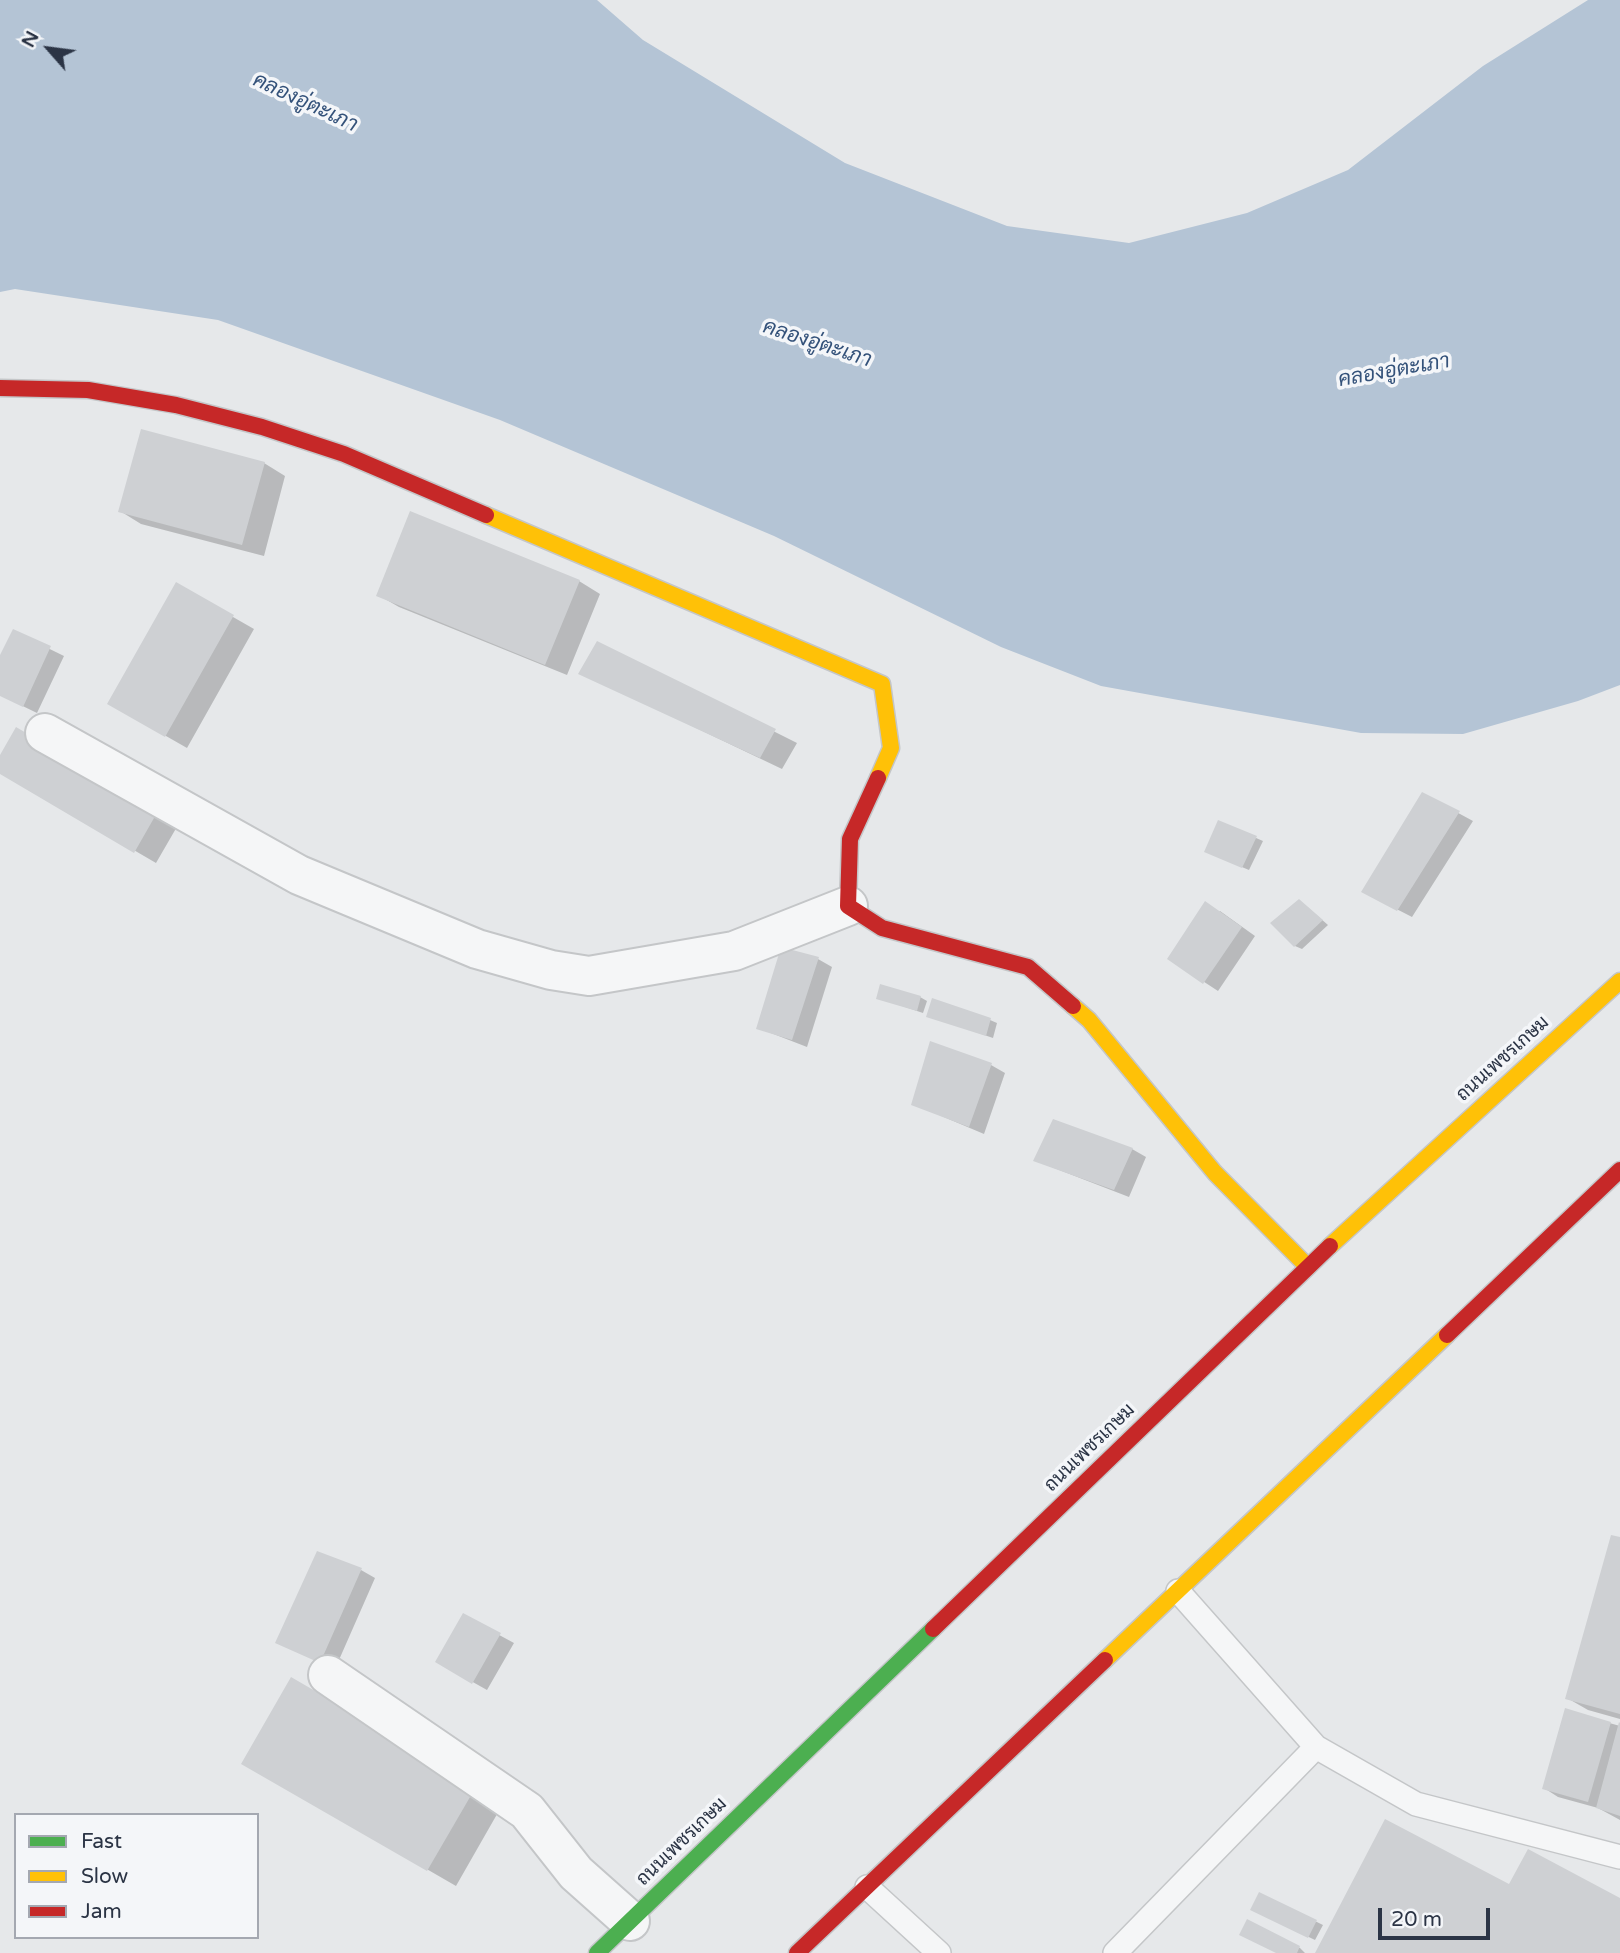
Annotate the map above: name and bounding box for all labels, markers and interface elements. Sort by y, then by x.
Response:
north arrow [14,14,84,84]
text: N [17,27,44,51]
water label: คลองอู่ตะเภา [249,68,361,138]
water label: คลองอู่ตะเภา [760,315,874,373]
water label: คลองอู่ตะเภา [1336,349,1452,393]
street label: ถนนเพชรเกษม [1452,1011,1554,1107]
street label: ถนนเพชรเกษม [1040,1399,1140,1497]
street label: ถนนเพชรเกษม [632,1793,732,1891]
legend [14,1813,259,1939]
text: Fast [81,1829,122,1854]
text: Slow [81,1864,128,1889]
scale bar [1382,1894,1494,1938]
text: Jam [81,1899,122,1924]
text: 20 m [1391,1907,1442,1932]

